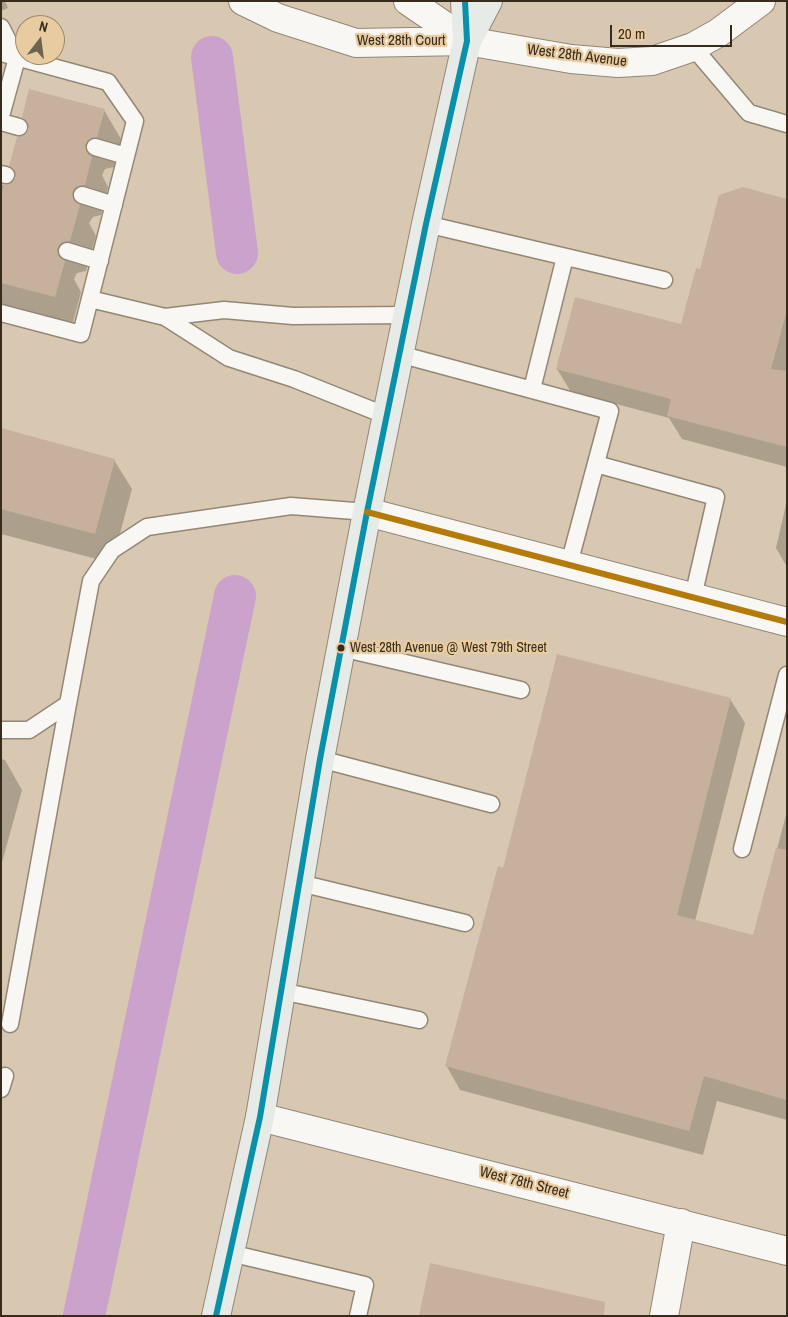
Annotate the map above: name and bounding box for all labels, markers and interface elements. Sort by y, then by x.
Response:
north arrow [15,15,65,65]
scale bar [613,15,736,47]
text: N [37,17,50,36]
text: 20 m [618,23,645,44]
street label: West 28th Court [357,32,445,50]
street label: West 28th Avenue [526,41,628,71]
place label: West 28th Avenue @ West 79th Street [350,640,547,656]
marker: West 28th Avenue @ West 79th Street [336,643,346,653]
street label: West 78th Street [477,1163,571,1203]

